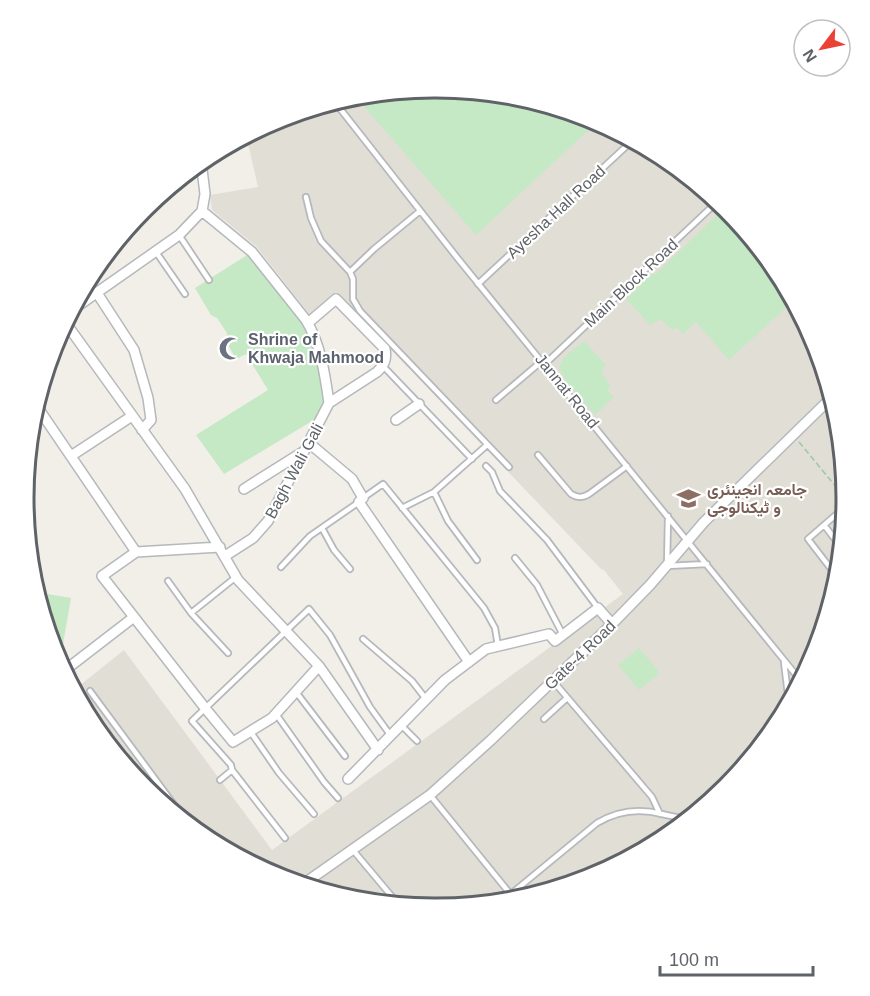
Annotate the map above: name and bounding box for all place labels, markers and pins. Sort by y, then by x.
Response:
place label: Shrine of Khwaja Mahmood [248,331,384,366]
mosque icon: Shrine of Khwaja Mahmood [217,335,243,361]
place label: جامعہ انجینئری و ٹیکنالوجی [707,481,807,518]
school or university icon: جامعہ انجینئری و ٹیکنالوجی [676,485,702,511]

